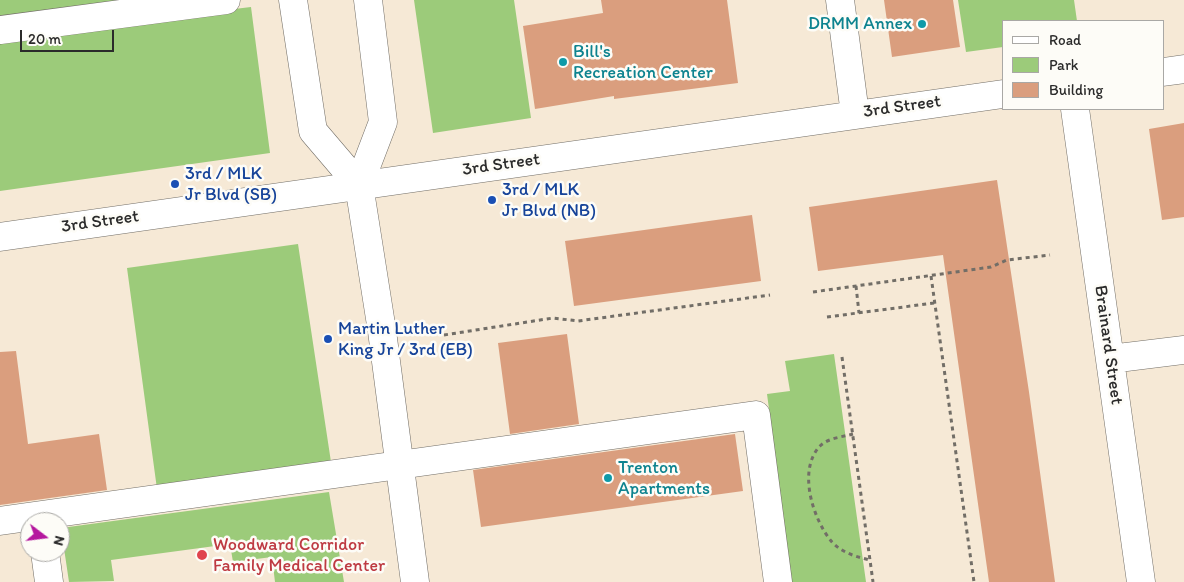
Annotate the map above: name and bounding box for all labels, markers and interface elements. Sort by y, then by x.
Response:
place label: DRMM Annex [808,13,912,35]
marker: DRMM Annex [916,18,928,30]
scale bar [22,20,116,52]
legend [1002,20,1164,110]
text: 20 m [28,30,61,48]
text: Road [1049,31,1081,49]
place label: Bill's Recreation Center [573,41,713,84]
marker: Bill's Recreation Center [557,56,569,68]
text: Park [1049,56,1079,74]
text: Building [1049,81,1103,99]
street label: 3rd Street [862,91,942,123]
street label: 3rd Street [461,149,541,181]
place label: 3rd / MLK Jr Blvd (SB) [185,163,277,205]
marker: 3rd / MLK Jr Blvd (SB) [169,178,181,190]
place label: 3rd / MLK Jr Blvd (NB) [502,179,596,222]
marker: 3rd / MLK Jr Blvd (NB) [486,194,498,206]
street label: 3rd Street [60,206,140,238]
street label: Brainard Street [1089,284,1127,406]
place label: Martin Luther King Jr / 3rd (EB) [338,318,473,360]
marker: Martin Luther King Jr / 3rd (EB) [322,333,334,345]
place label: Trenton Apartments [618,457,710,499]
marker: Trenton Apartments [602,472,614,484]
north arrow [20,512,70,562]
text: N [50,534,68,548]
place label: Woodward Corridor Family Medical Center [213,534,385,576]
marker: Woodward Corridor Family Medical Center [195,548,209,562]

